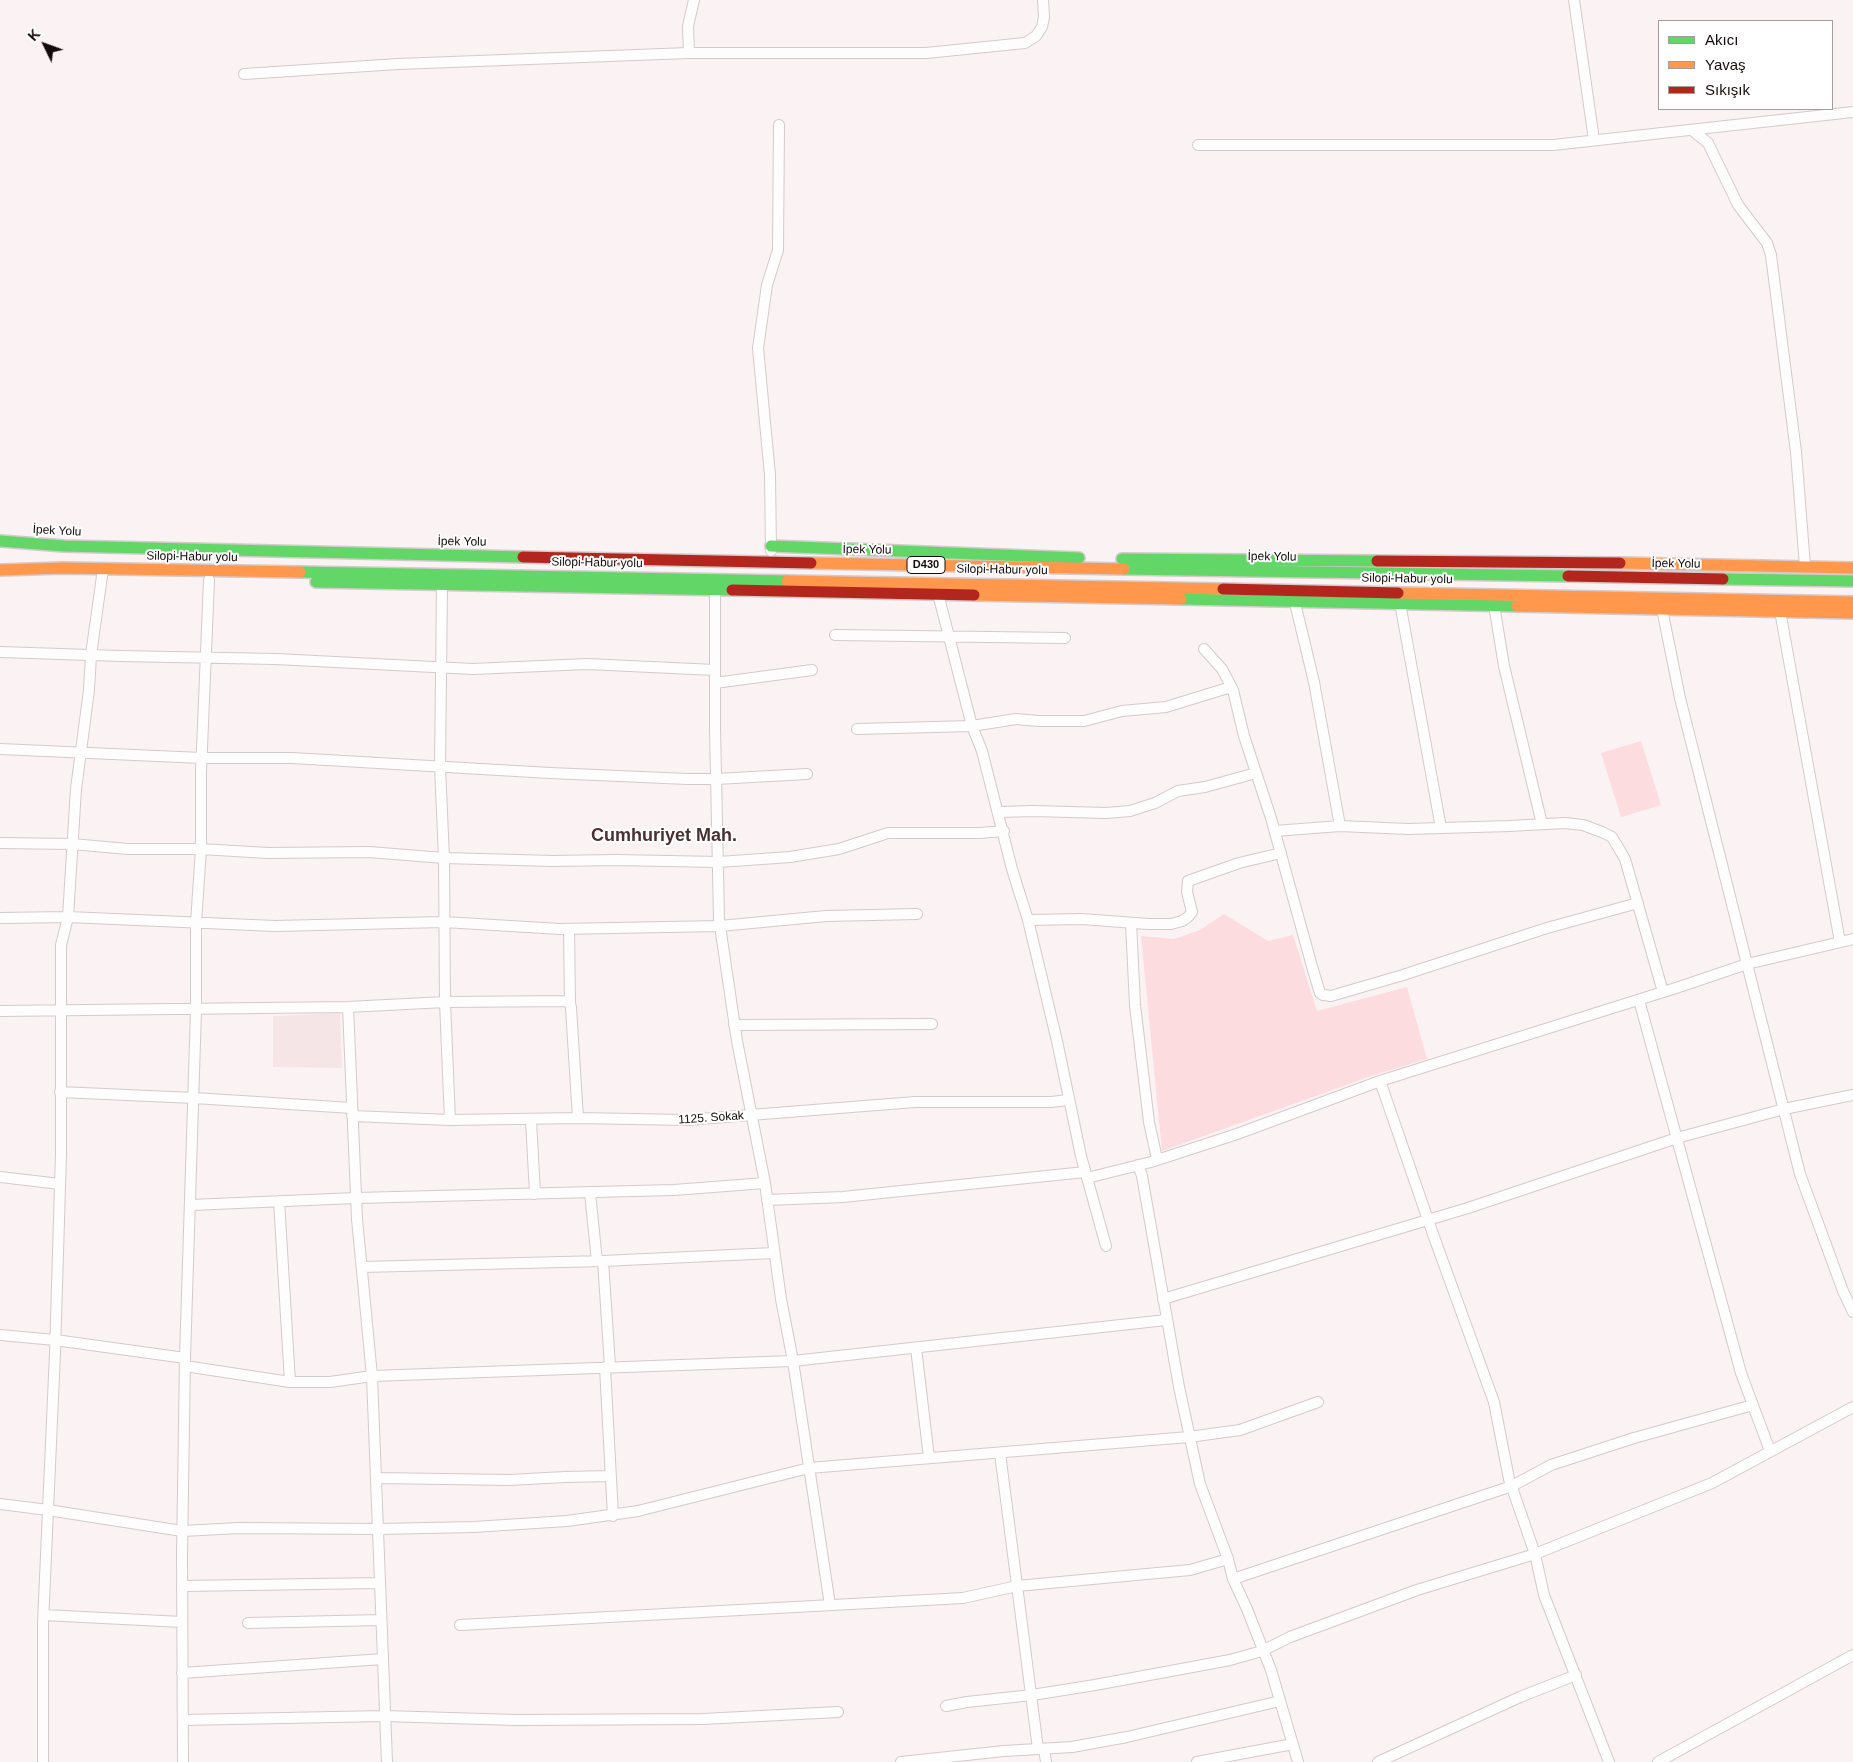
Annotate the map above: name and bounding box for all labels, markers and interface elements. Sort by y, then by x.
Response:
north arrow [20,20,70,70]
legend [1658,20,1833,110]
text: K [25,26,43,44]
text: Akıcı [1705,31,1738,48]
text: Yavaş [1705,56,1746,73]
text: Sıkışık [1705,81,1750,98]
street label: İpek Yolu [32,523,82,539]
street label: İpek Yolu [437,534,487,550]
street label: İpek Yolu [842,542,892,558]
street label: Silopi-Habur yolu [146,549,238,565]
street label: İpek Yolu [1247,549,1297,565]
street label: Silopi-Habur yolu [551,555,643,571]
road number: D430 [907,556,945,574]
street label: İpek Yolu [1651,556,1701,572]
street label: Silopi-Habur yolu [956,562,1048,578]
street label: Silopi-Habur yolu [1361,571,1453,587]
district label: Cumhuriyet Mah. [591,825,737,847]
street label: 1125. Sokak [678,1109,744,1127]

